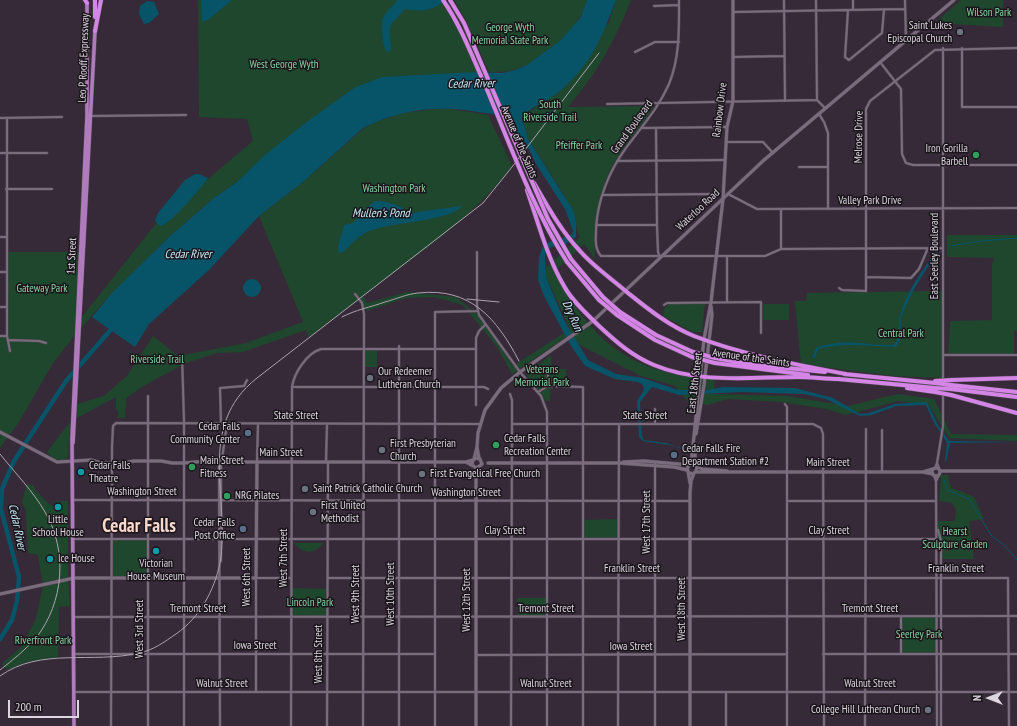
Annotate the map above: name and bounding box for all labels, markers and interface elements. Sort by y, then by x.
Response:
park label: Wilson Park [967,6,1011,20]
street label: Leo P Rooff Expressway [76,13,92,103]
place label: Saint Lukes Episcopal Church [887,19,952,45]
park label: George Wyth Memorial State Park [472,21,548,47]
marker: Saint Lukes Episcopal Church [955,27,965,37]
park label: West George Wyth [249,58,319,72]
water label: Cedar River [447,76,495,92]
street label: Rainbow Drive [710,82,730,138]
park label: South Riverside Trail [523,98,577,124]
street label: Grand Boulevard [608,98,656,156]
street label: Avenue of the Saints [498,104,540,180]
street label: Melrose Drive [852,111,866,163]
park label: Pfeiffer Park [556,139,602,153]
place label: Iron Gorilla Barbell [925,142,968,168]
marker: Iron Gorilla Barbell [971,150,981,160]
park label: Washington Park [362,182,426,196]
street label: Waterloo Road [673,186,723,234]
street label: Valley Park Drive [838,194,902,208]
water label: Mullen's Pond [352,207,410,221]
street label: East Seerley Boulevard [928,213,942,299]
street label: 1st Street [64,237,80,275]
water label: Cedar River [164,248,212,262]
park label: Gateway Park [17,282,67,296]
water label: Dry Run [559,298,585,334]
park label: Central Park [878,327,924,341]
street label: Avenue of the Saints [712,346,790,370]
street label: East 18th Street [685,352,705,414]
park label: Riverside Trail [130,353,184,367]
park label: Veterans Memorial Park [515,363,569,389]
place label: Our Redeemer Lutheran Church [378,365,441,391]
marker: Our Redeemer Lutheran Church [365,373,375,383]
street label: State Street [274,409,318,423]
street label: State Street [623,409,667,423]
place label: Cedar Falls Community Center [170,420,240,446]
marker: Cedar Falls Community Center [243,428,253,438]
place label: Cedar Falls Recreation Center [504,432,571,458]
place label: First Presbyterian Church [390,437,456,463]
marker: Cedar Falls Recreation Center [491,440,501,450]
place label: Cedar Falls Fire Department Station #2 [682,442,769,468]
marker: First Presbyterian Church [377,445,387,455]
street label: Main Street [259,446,303,460]
marker: Cedar Falls Fire Department Station #2 [669,450,679,460]
place label: Main Street Fitness [200,454,244,480]
street label: Main Street [806,456,850,470]
place label: Cedar Falls Theatre [89,459,131,485]
marker: Main Street Fitness [187,462,197,472]
marker: Cedar Falls Theatre [76,467,86,477]
place label: First Evangelical Free Church [430,467,540,481]
marker: First Evangelical Free Church [417,469,427,479]
place label: Saint Patrick Catholic Church [313,482,422,496]
marker: Saint Patrick Catholic Church [300,484,310,494]
street label: Washington Street [107,485,177,499]
street label: Washington Street [431,486,501,500]
place label: NRG Pilates [235,489,279,503]
street label: West 17th Street [640,490,654,554]
marker: NRG Pilates [222,491,232,501]
place label: First United Methodist [321,499,365,525]
water label: Cedar River [5,502,29,552]
marker: Little School House [53,502,63,512]
marker: First United Methodist [308,507,318,517]
place label: Little School House [32,513,84,539]
district label: Cedar Falls [102,516,176,538]
place label: Cedar Falls Post Office [193,516,235,542]
marker: Cedar Falls Post Office [238,524,248,534]
street label: Clay Street [484,524,526,538]
street label: Clay Street [808,524,850,538]
park label: Hearst Sculpture Garden [922,525,988,551]
street label: West 7th Street [277,529,291,587]
marker: Victorian House Museum [151,546,161,556]
street label: West 6th Street [240,548,254,606]
place label: Ice House [58,552,95,566]
marker: Ice House [45,554,55,564]
place label: Victorian House Museum [127,557,185,583]
street label: West 10th Street [384,562,398,626]
street label: Franklin Street [604,562,660,576]
street label: Franklin Street [928,562,984,576]
street label: West 9th Street [349,565,363,623]
street label: West 12th Street [460,568,474,632]
street label: West 18th Street [675,577,689,641]
park label: Lincoln Park [287,596,333,610]
street label: West 3rd Street [133,600,147,658]
street label: Tremont Street [170,602,226,616]
street label: Tremont Street [518,602,574,616]
street label: Tremont Street [842,602,898,616]
street label: West 8th Street [312,625,326,683]
park label: Seerley Park [896,628,942,642]
park label: Riverfront Park [15,634,71,648]
street label: Iowa Street [233,639,277,653]
street label: Iowa Street [609,640,653,654]
street label: Walnut Street [196,677,248,691]
street label: Walnut Street [520,677,572,691]
street label: Walnut Street [844,677,896,691]
north arrow [969,678,1009,718]
scale bar [10,692,81,718]
text: N [970,695,984,701]
text: 200 m [15,699,42,714]
place label: College Hill Lutheran Church [811,703,920,717]
marker: College Hill Lutheran Church [923,705,933,715]

